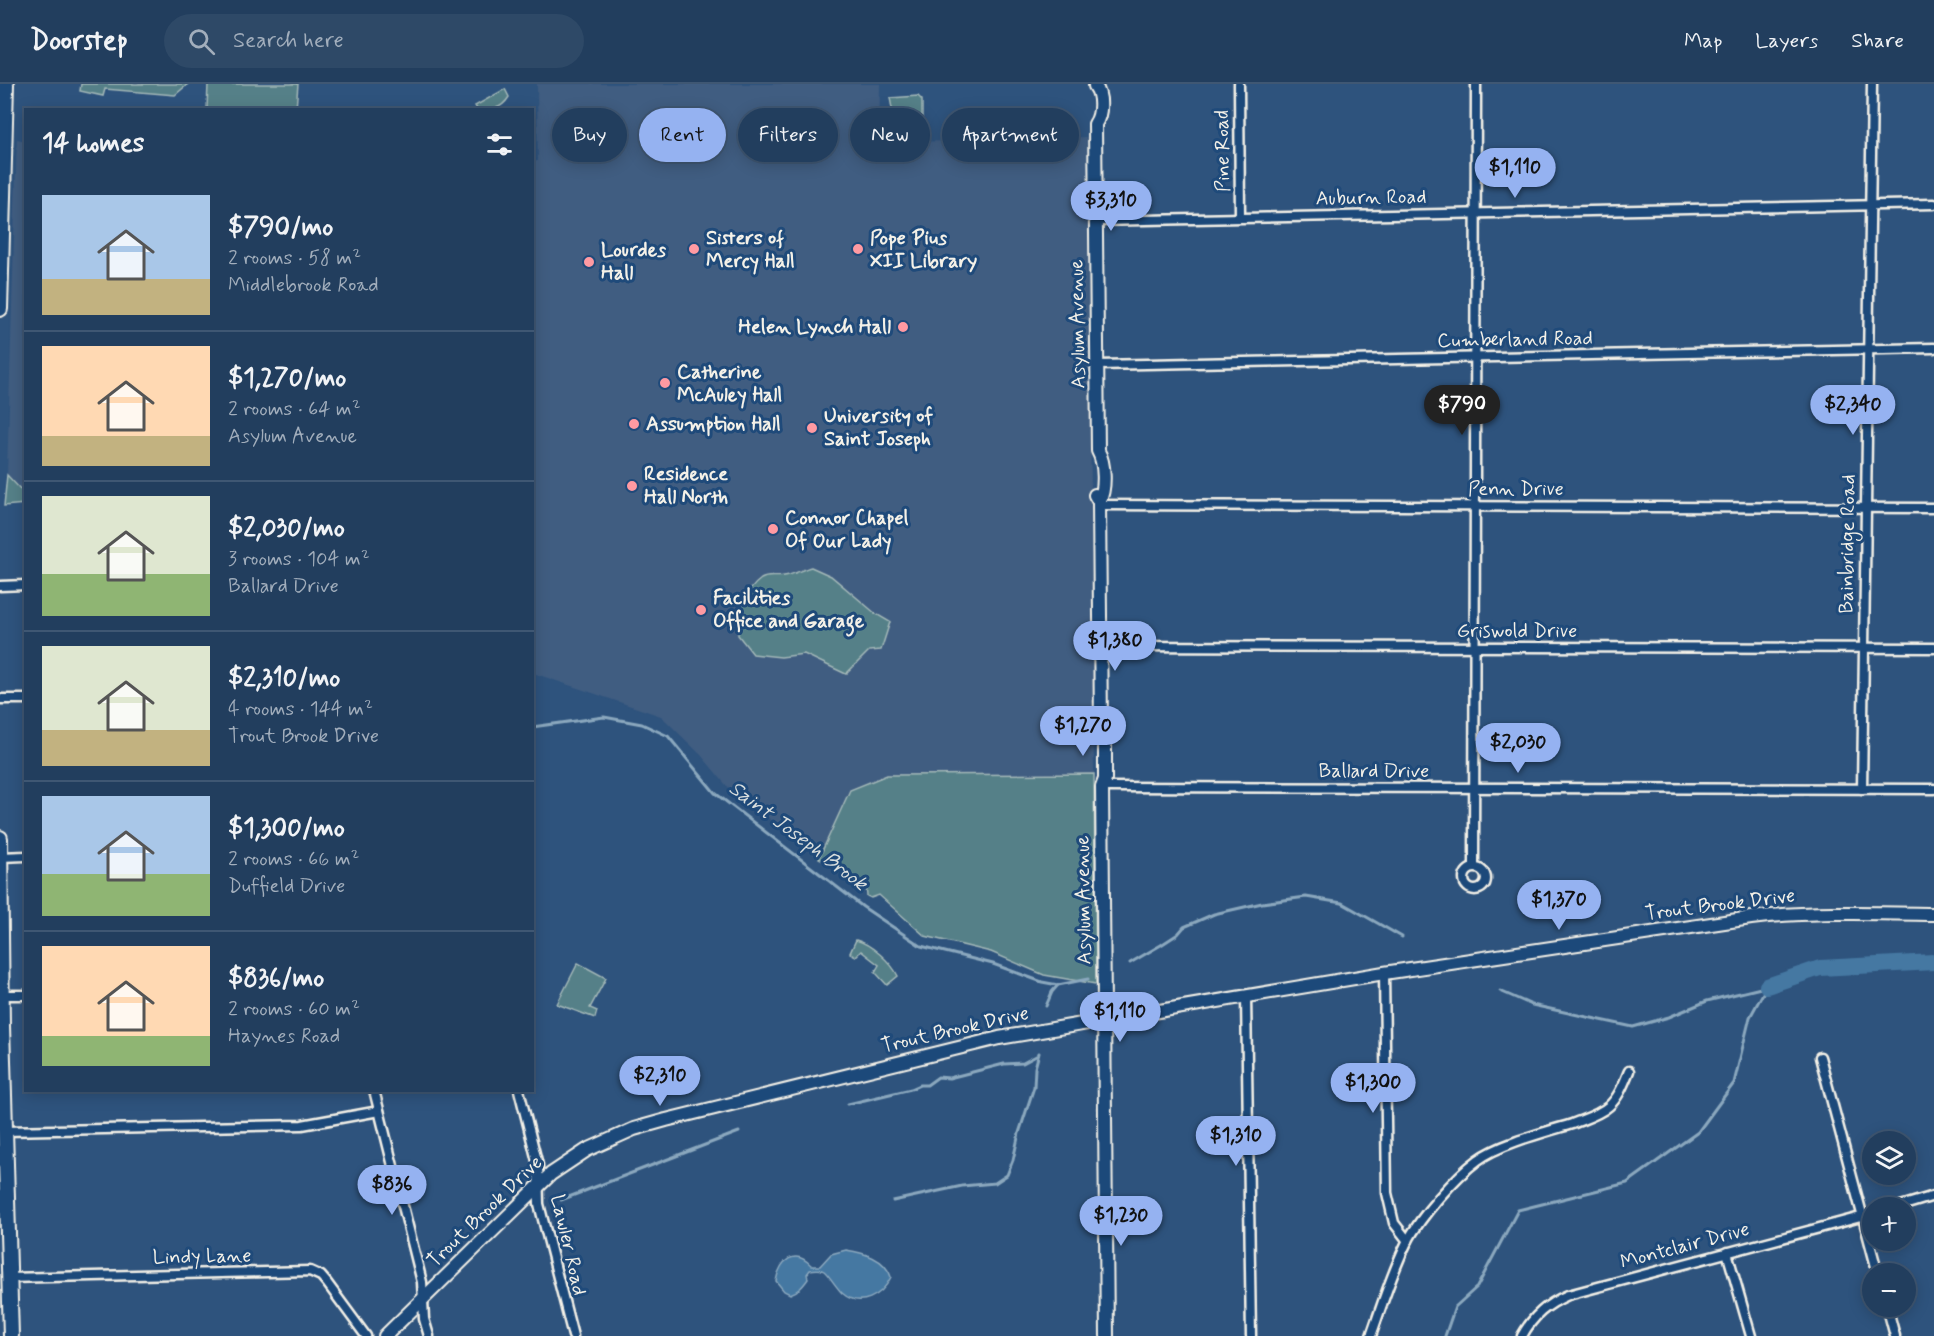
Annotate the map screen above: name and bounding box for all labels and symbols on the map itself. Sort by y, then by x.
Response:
street label: Pine Road [1209,110,1237,192]
pin: $1,110 [1466,148,1564,199]
pin: $3,310 [1062,181,1160,232]
street label: Auburn Road [1315,184,1427,212]
place label: Sisters of Mercy Hall [706,225,795,275]
place label: Pope Pius XII Library [870,225,977,275]
place label: Lourdes Hall [601,237,666,287]
marker: Sisters of Mercy Hall [687,242,701,256]
marker: Pope Pius XII Library [851,242,865,256]
marker: Lourdes Hall [582,255,596,269]
street label: Asylum Avenue [1063,259,1093,389]
place label: Helen Lynch Hall [738,314,891,341]
marker: Helen Lynch Hall [896,320,910,334]
street label: Cumberland Road [1437,325,1593,355]
place label: Catherine McAuley Hall [677,359,782,409]
marker: Catherine McAuley Hall [658,376,672,390]
pin: $790 [1426,385,1498,436]
pin: $2,340 [1804,385,1902,436]
place label: University of Saint Joseph [824,403,933,453]
place label: Assumption Hall [646,411,781,438]
marker: Assumption Hall [627,417,641,431]
marker: University of Saint Joseph [805,421,819,435]
place label: Residence Hall North [644,461,728,511]
street label: Bainbridge Road [1833,474,1864,614]
street label: Penn Drive [1468,476,1564,503]
marker: Residence Hall North [625,479,639,493]
place label: Connor Chapel Of Our Lady [785,505,909,555]
marker: Connor Chapel Of Our Lady [766,522,780,536]
place label: Facilities Office and Garage [713,585,865,637]
marker: Facilities Office and Garage [694,603,708,617]
street label: Griswold Drive [1457,618,1577,645]
pin: $1,380 [1066,621,1164,672]
pin: $1,270 [1034,706,1132,757]
pin: $2,030 [1469,723,1567,774]
street label: Ballard Drive [1319,758,1429,785]
water label: Saint Joseph Brook [723,775,874,898]
street label: Asylum Avenue [1069,835,1099,965]
pin: $1,370 [1510,880,1608,931]
street label: Trout Brook Drive [1643,882,1797,928]
pin: $1,110 [1071,992,1169,1043]
street label: Trout Brook Drive [878,1000,1032,1060]
pin: $2,310 [611,1056,709,1107]
pin: $1,300 [1324,1063,1422,1114]
pin: $1,310 [1187,1116,1285,1167]
street label: Trout Brook Drive [421,1150,549,1274]
pin: $836 [356,1165,428,1216]
street label: Lawler Road [543,1192,593,1298]
pin: $1,230 [1072,1196,1170,1247]
street label: Montclair Drive [1617,1216,1753,1276]
street label: Lindy Lane [152,1243,252,1271]

